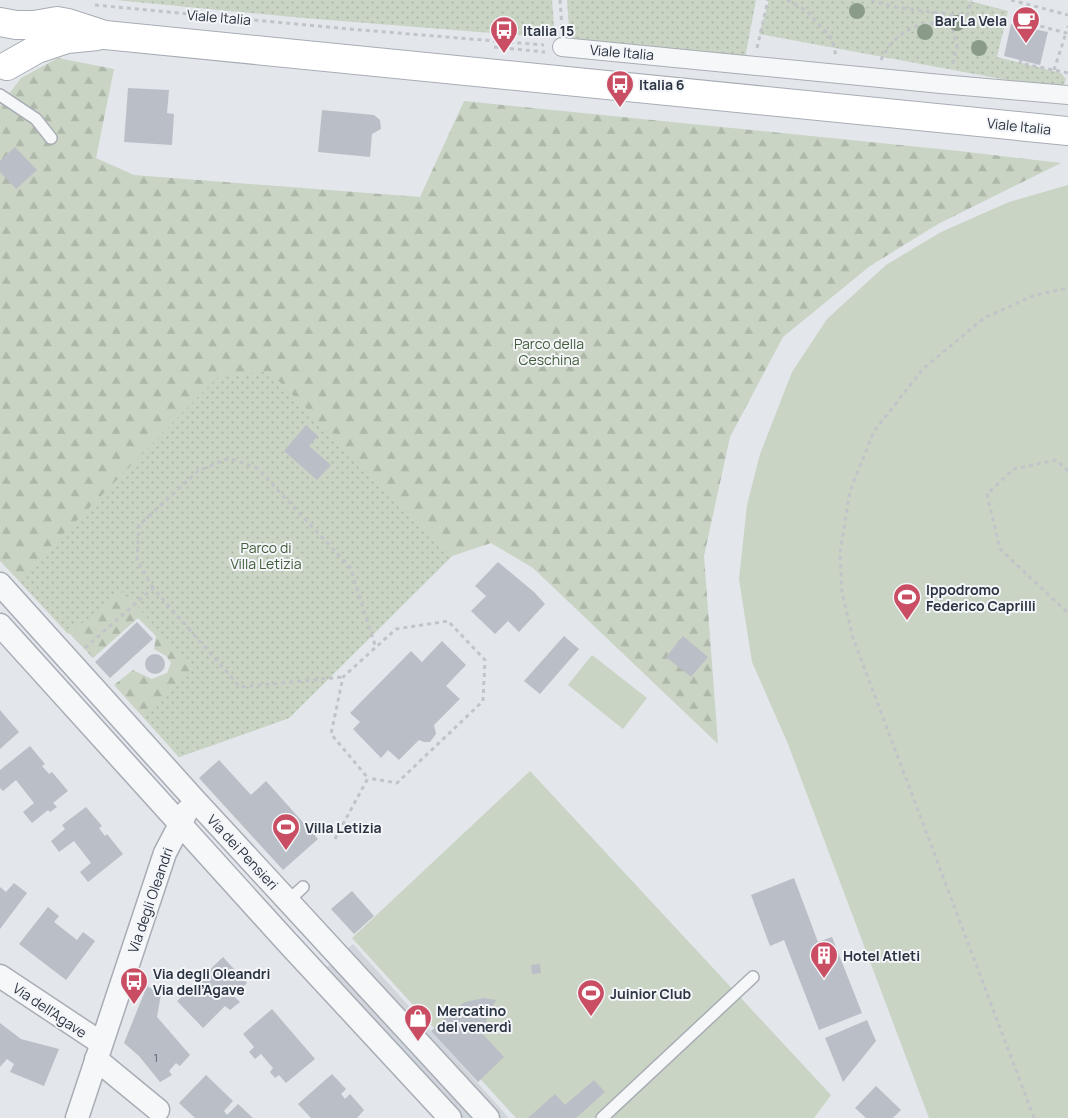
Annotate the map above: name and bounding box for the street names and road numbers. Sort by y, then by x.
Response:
street label: Viale Italia [186,5,252,29]
street label: Viale Italia [589,40,655,64]
street label: Viale Italia [986,113,1052,139]
street label: Via dei Pensieri [203,810,283,894]
street label: Via degli Oleandri [123,845,177,955]
street label: Via dell'Agave [9,978,91,1042]

